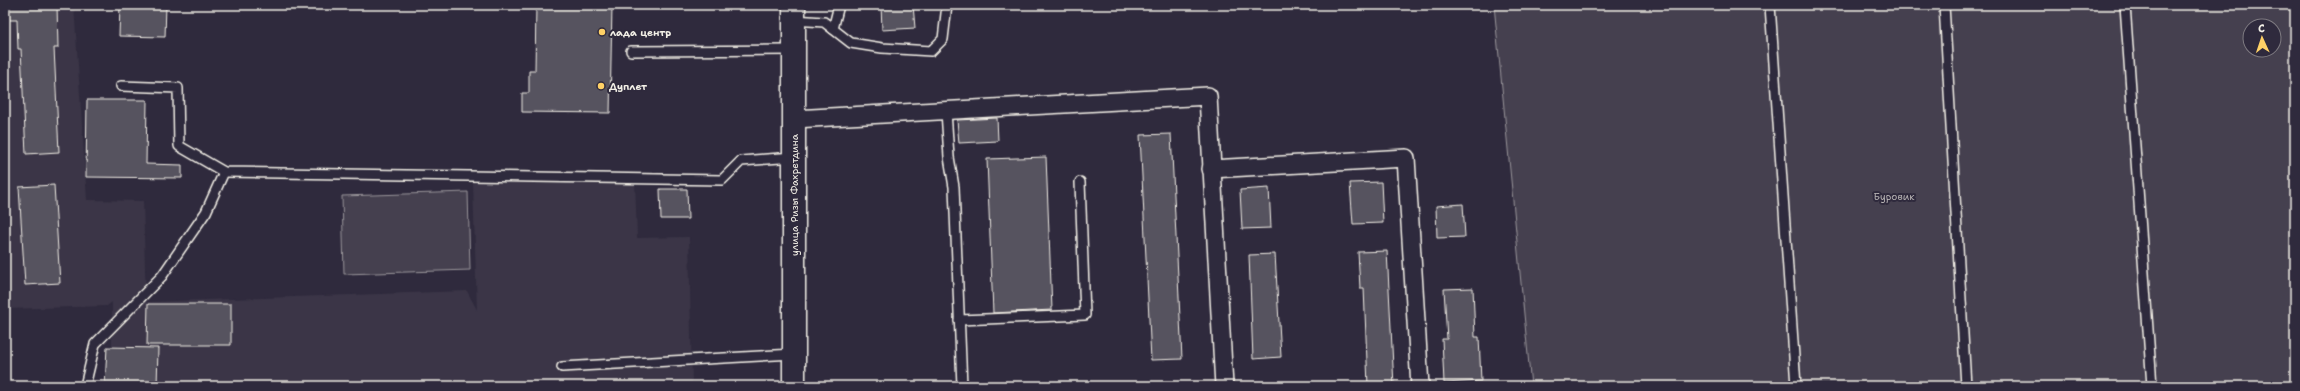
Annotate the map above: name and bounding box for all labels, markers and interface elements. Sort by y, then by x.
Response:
north arrow [2242,18,2282,58]
text: С [2258,21,2266,36]
place label: лада центр [610,26,671,39]
marker: лада центр [597,27,607,37]
place label: Дуплет [609,80,647,93]
marker: Дуплет [596,81,606,91]
street label: улица Ризы Фахретдина [788,133,801,256]
park label: Буровик [1873,190,1915,203]

